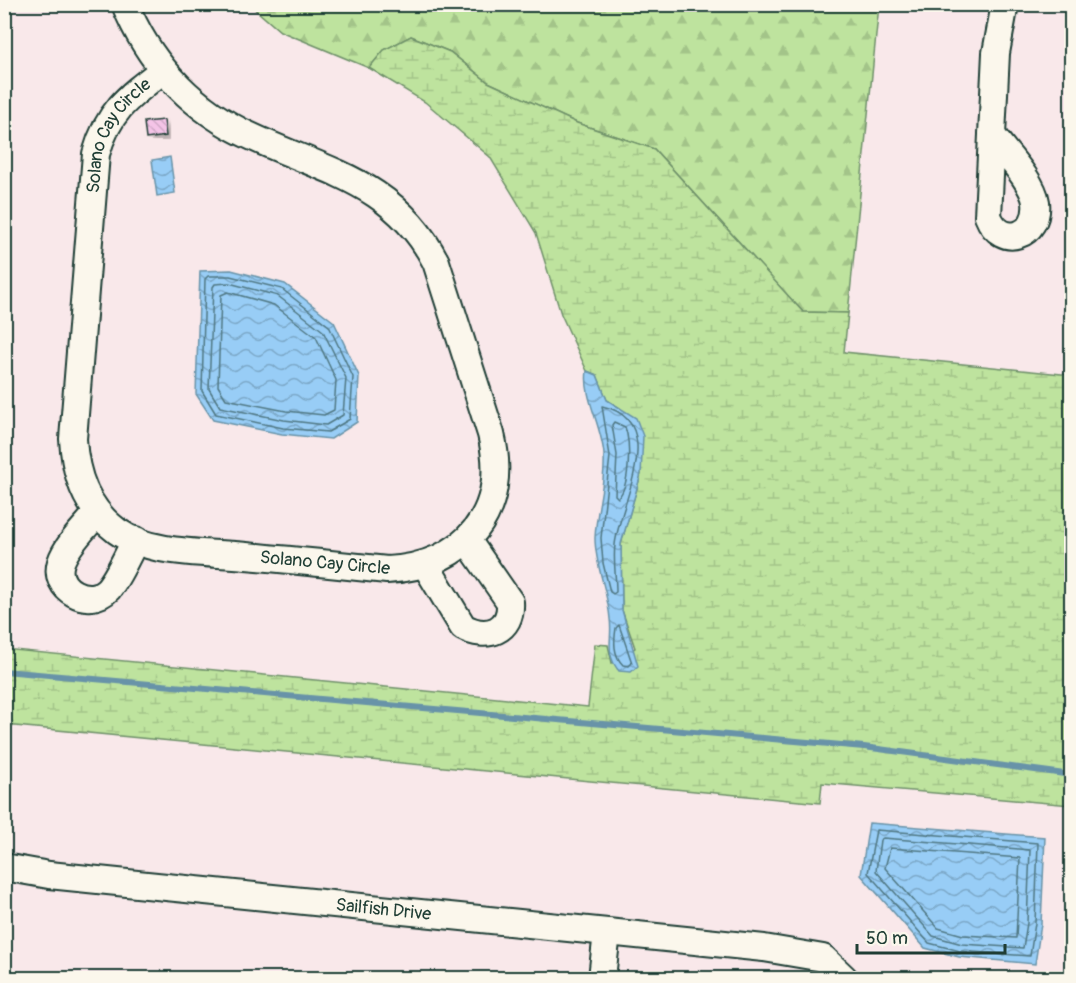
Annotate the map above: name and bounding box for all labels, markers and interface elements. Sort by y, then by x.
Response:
street label: Solano Cay Circle [81,72,155,194]
street label: Solano Cay Circle [259,546,391,580]
street label: Sailfish Drive [335,893,432,925]
scale bar [857,917,1006,955]
text: 50 m [866,927,908,950]

